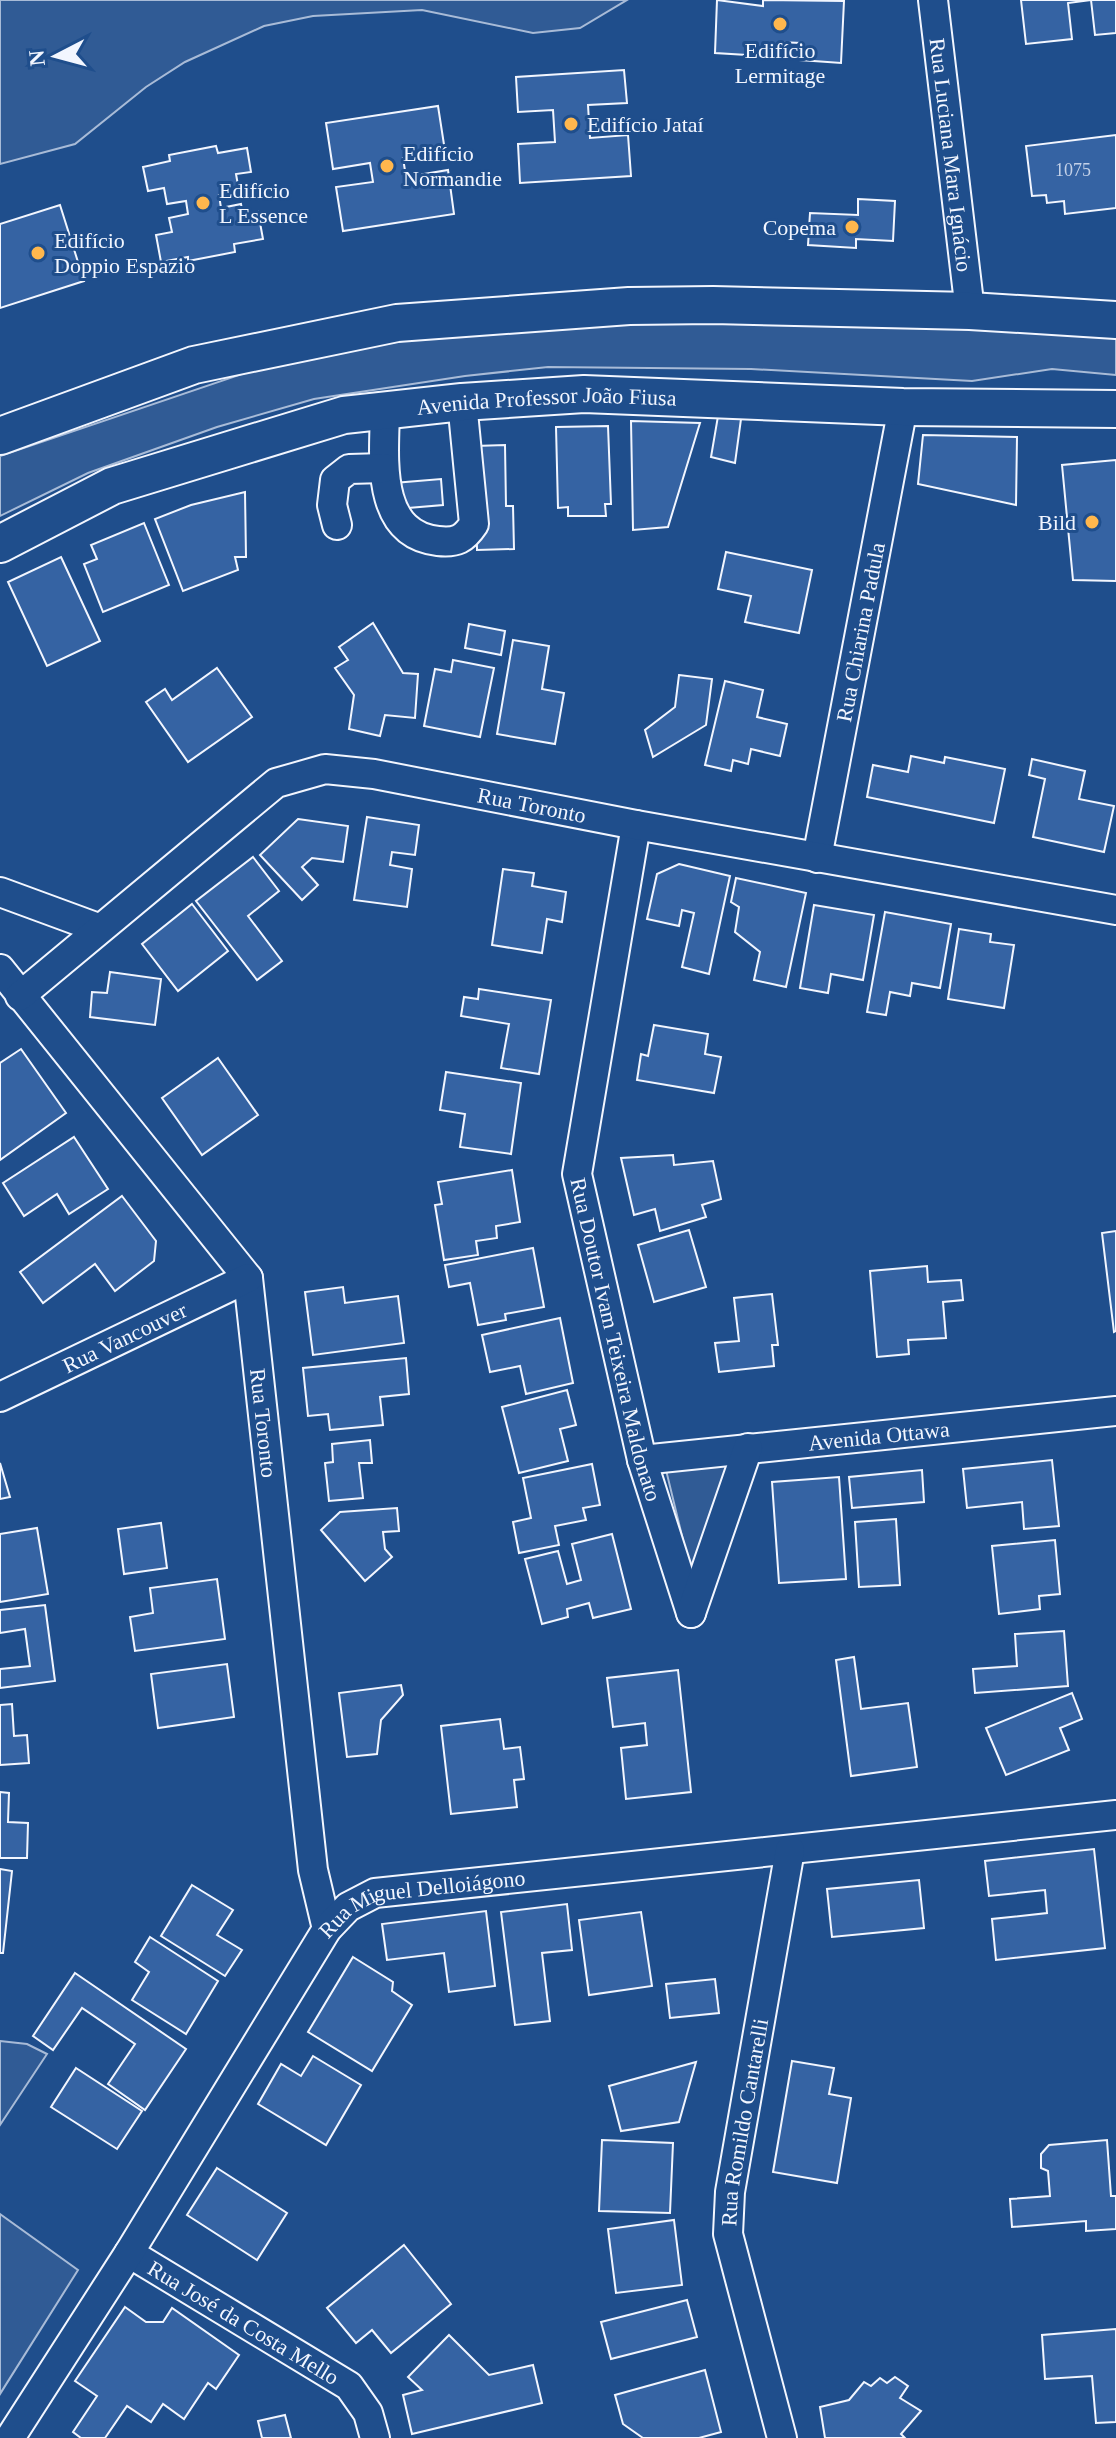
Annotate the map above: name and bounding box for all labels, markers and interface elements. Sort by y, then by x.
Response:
marker: Edifício Lermitage [771,15,789,33]
north arrow [16,16,96,96]
street label: Rua Luciana Mara Ignácio [925,37,978,273]
place label: Edifício Lermitage [735,38,825,88]
text: N [23,49,50,67]
place label: Edifício Jataí [587,112,704,137]
marker: Edifício Jataí [562,115,580,133]
place label: Edifício Normandie [403,141,502,191]
marker: Edifício Normandie [378,157,396,175]
house number: 1075 [1055,160,1091,180]
place label: Edifício L Essence [219,178,308,228]
marker: Edifício L Essence [194,194,212,212]
place label: Copema [763,215,836,240]
marker: Copema [843,218,861,236]
place label: Edifício Doppio Espazio [54,228,195,278]
marker: Edifício Doppio Espazio [29,244,47,262]
street label: Avenida Professor João Fiusa [415,381,677,419]
place label: Bild [1038,510,1076,535]
marker: Bild [1083,513,1101,531]
street label: Rua Chiarina Padula [831,540,889,724]
street label: Rua Toronto [475,782,588,827]
street label: Rua Doutor Ivam Teixeira Maldonato [566,1175,667,1504]
street label: Rua Vancouver [58,1297,191,1378]
street label: Rua Toronto [245,1367,282,1479]
street label: Avenida Ottawa [807,1416,951,1455]
street label: Rua Miguel Delloiágono [313,1865,526,1943]
street label: Rua Romildo Cantarelli [716,2016,773,2227]
street label: Rua José da Costa Mello [144,2255,344,2390]

